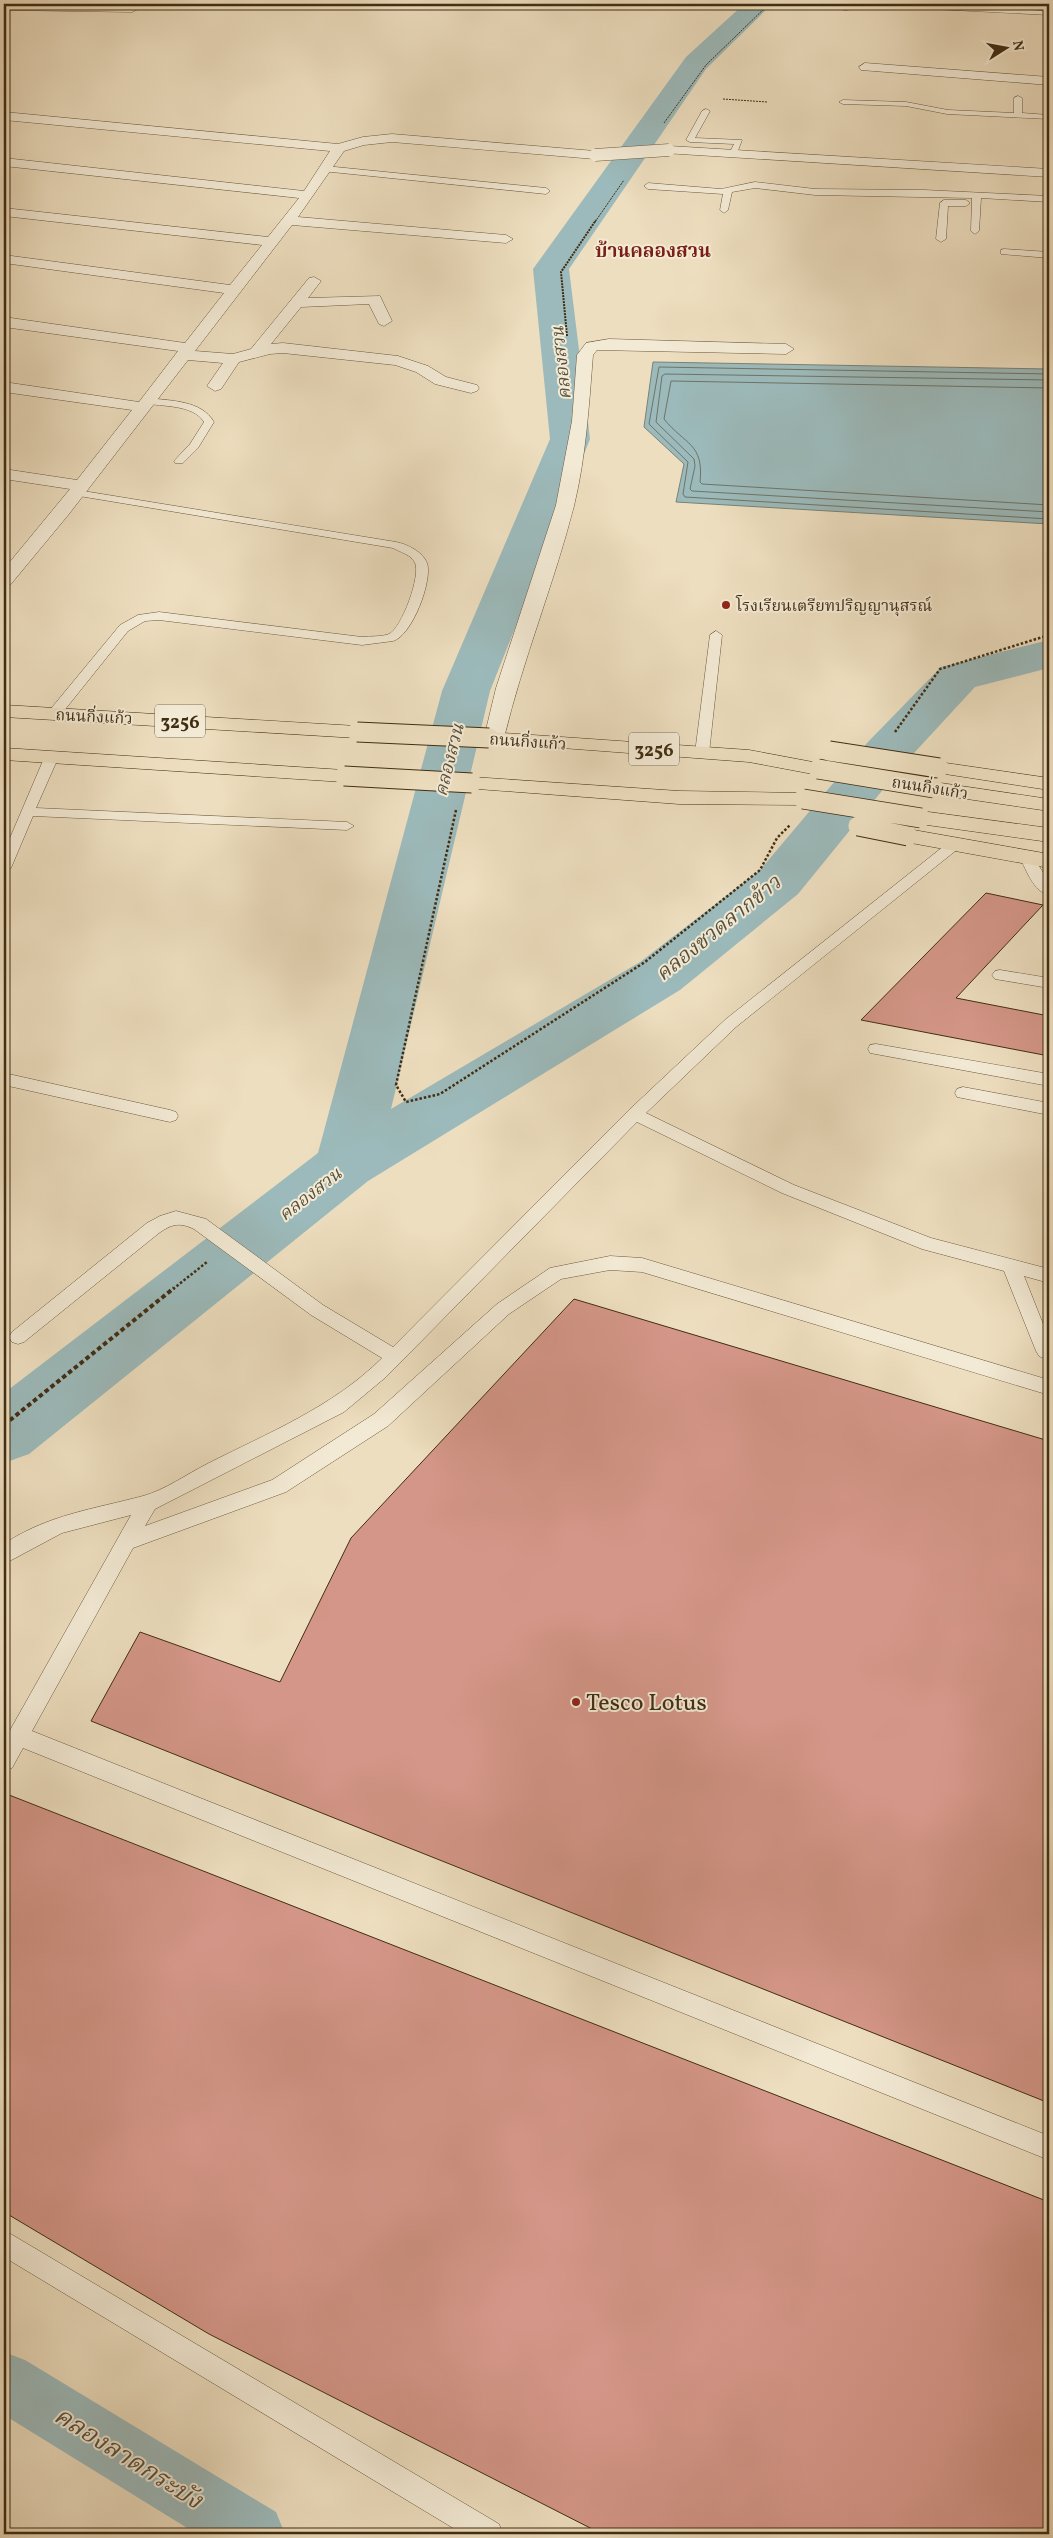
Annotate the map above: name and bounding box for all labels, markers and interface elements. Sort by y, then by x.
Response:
north arrow [980,22,1030,72]
text: N [1007,39,1028,53]
district label: บ้านคลองสวน [595,239,711,265]
water label: คลองสวน [546,325,579,401]
place label: โรงเรียนเตรียทปริญญานุสรณ์ [735,595,932,618]
marker: โรงเรียนเตรียทปริญญานุสรณ์ [720,599,732,611]
street label: ถนนกิ่งแก้ว [55,703,133,731]
road number: 3256 [155,704,205,738]
water label: คลองสวน [429,721,472,799]
street label: ถนนกิ่งแก้ว [489,728,567,757]
road number: 3256 [629,732,679,766]
street label: ถนนกิ่งแก้ว [890,770,970,806]
water label: คลองชวดลากข้าว [650,869,789,989]
water label: คลองสวน [274,1163,348,1228]
place label: Tesco Lotus [586,1687,707,1721]
marker: Tesco Lotus [570,1696,582,1708]
water label: คลองลาดกระบัง [47,2400,210,2520]

